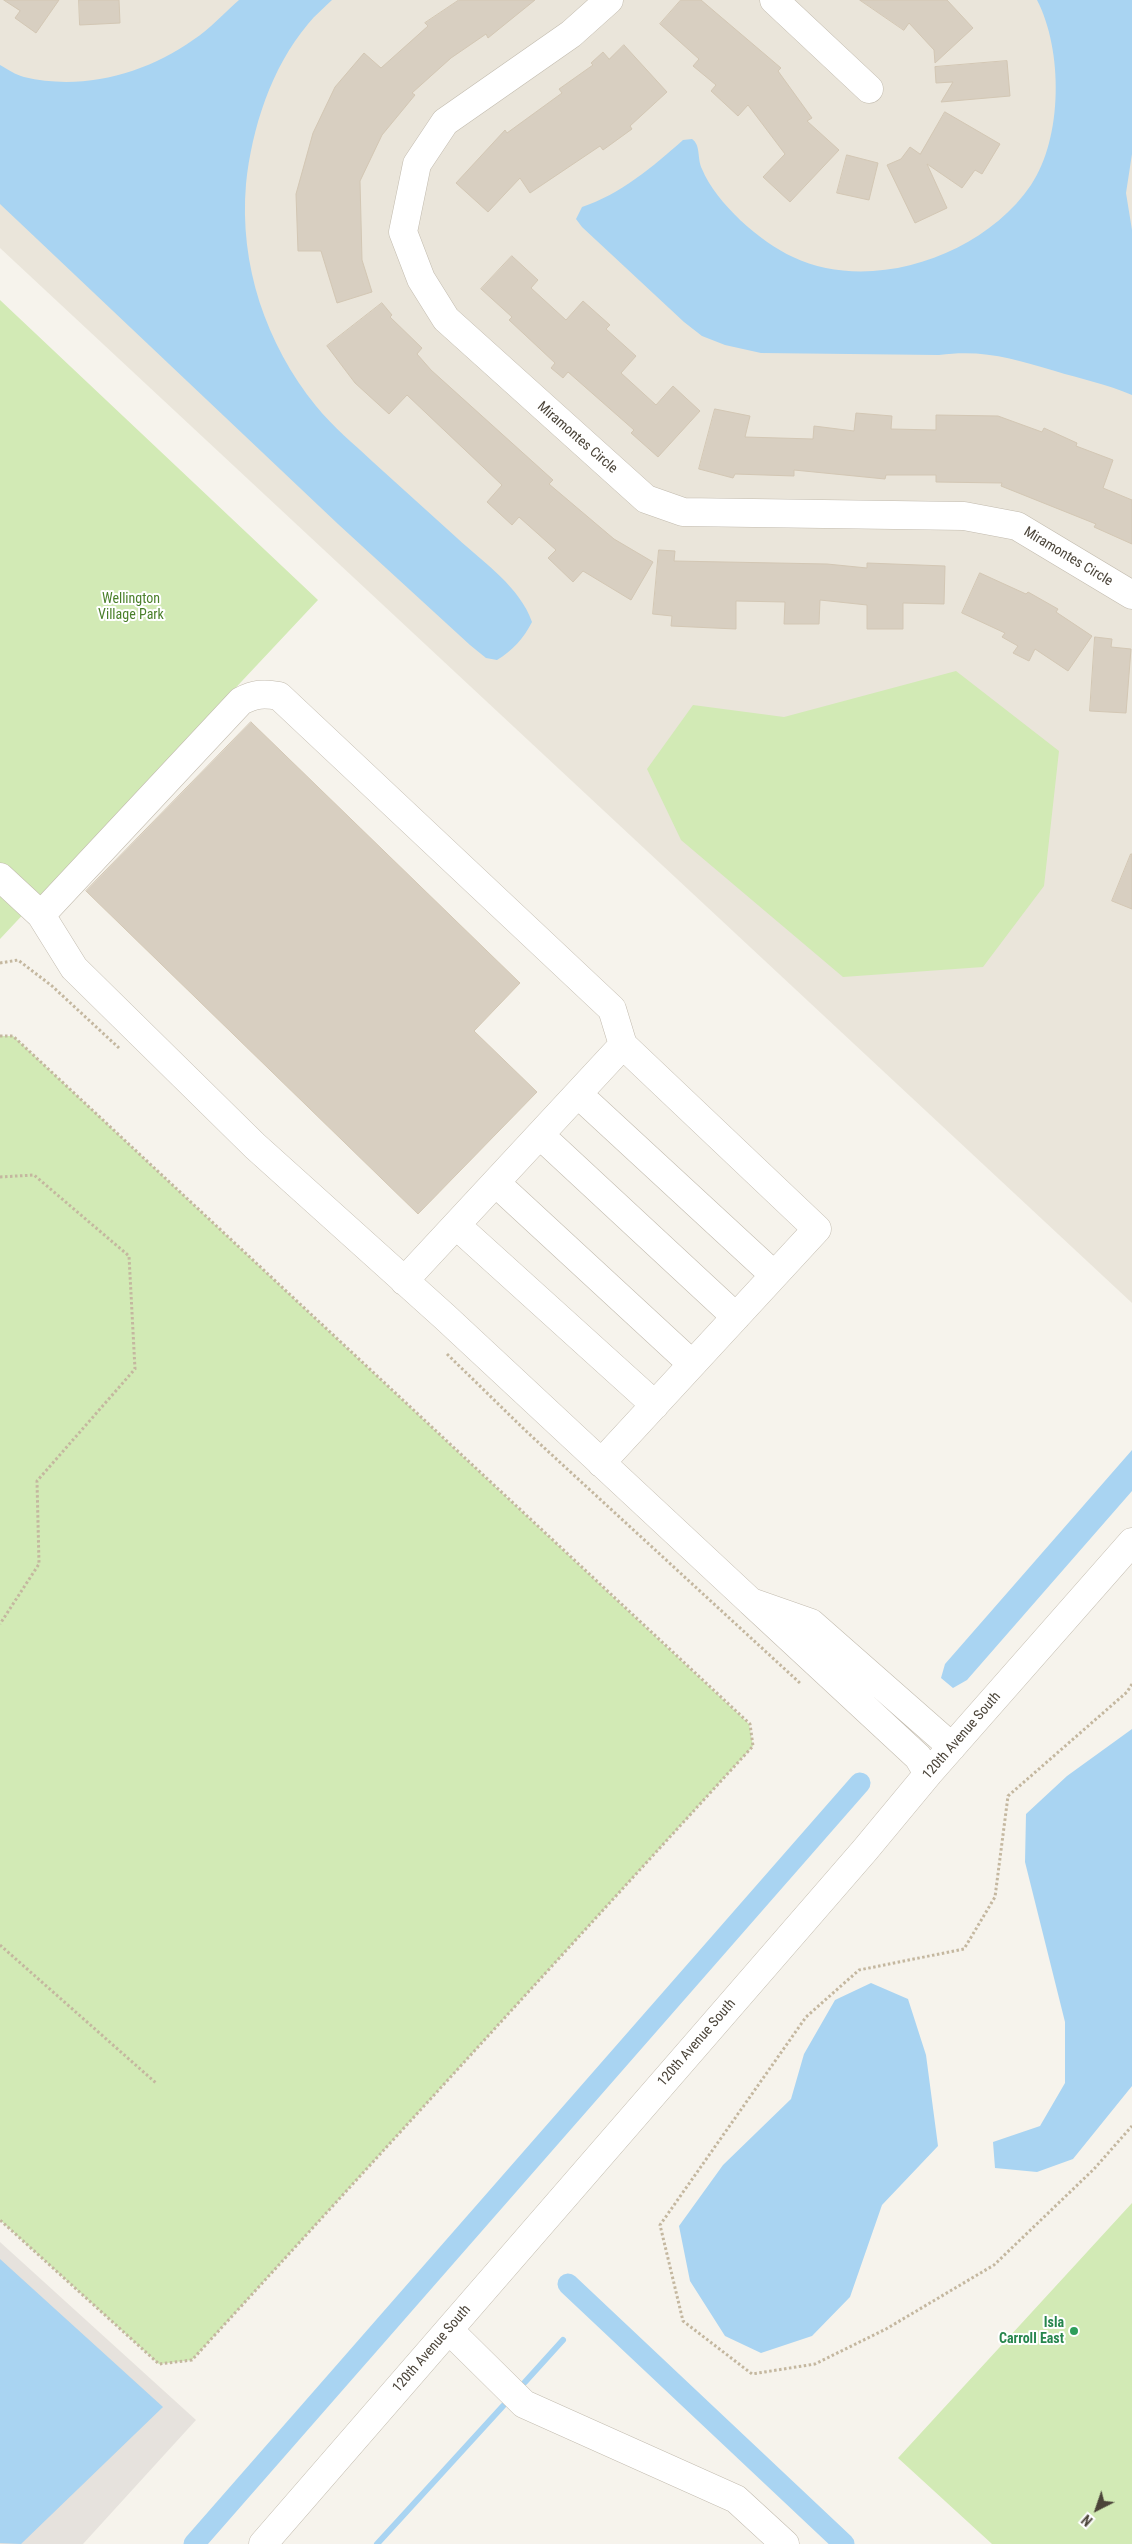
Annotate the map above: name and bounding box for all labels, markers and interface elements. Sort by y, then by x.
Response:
street label: Miramontes Circle [534,399,620,477]
street label: Miramontes Circle [1021,524,1115,590]
park label: Wellington Village Park [98,591,164,624]
street label: 120th Avenue South [919,1689,1005,1783]
street label: 120th Avenue South [654,1996,740,2090]
street label: 120th Avenue South [389,2302,475,2396]
place label: Isla Carroll East [999,2315,1064,2348]
marker: Isla Carroll East [1068,2325,1080,2337]
north arrow [1072,2484,1122,2534]
text: N [1079,2511,1096,2529]

